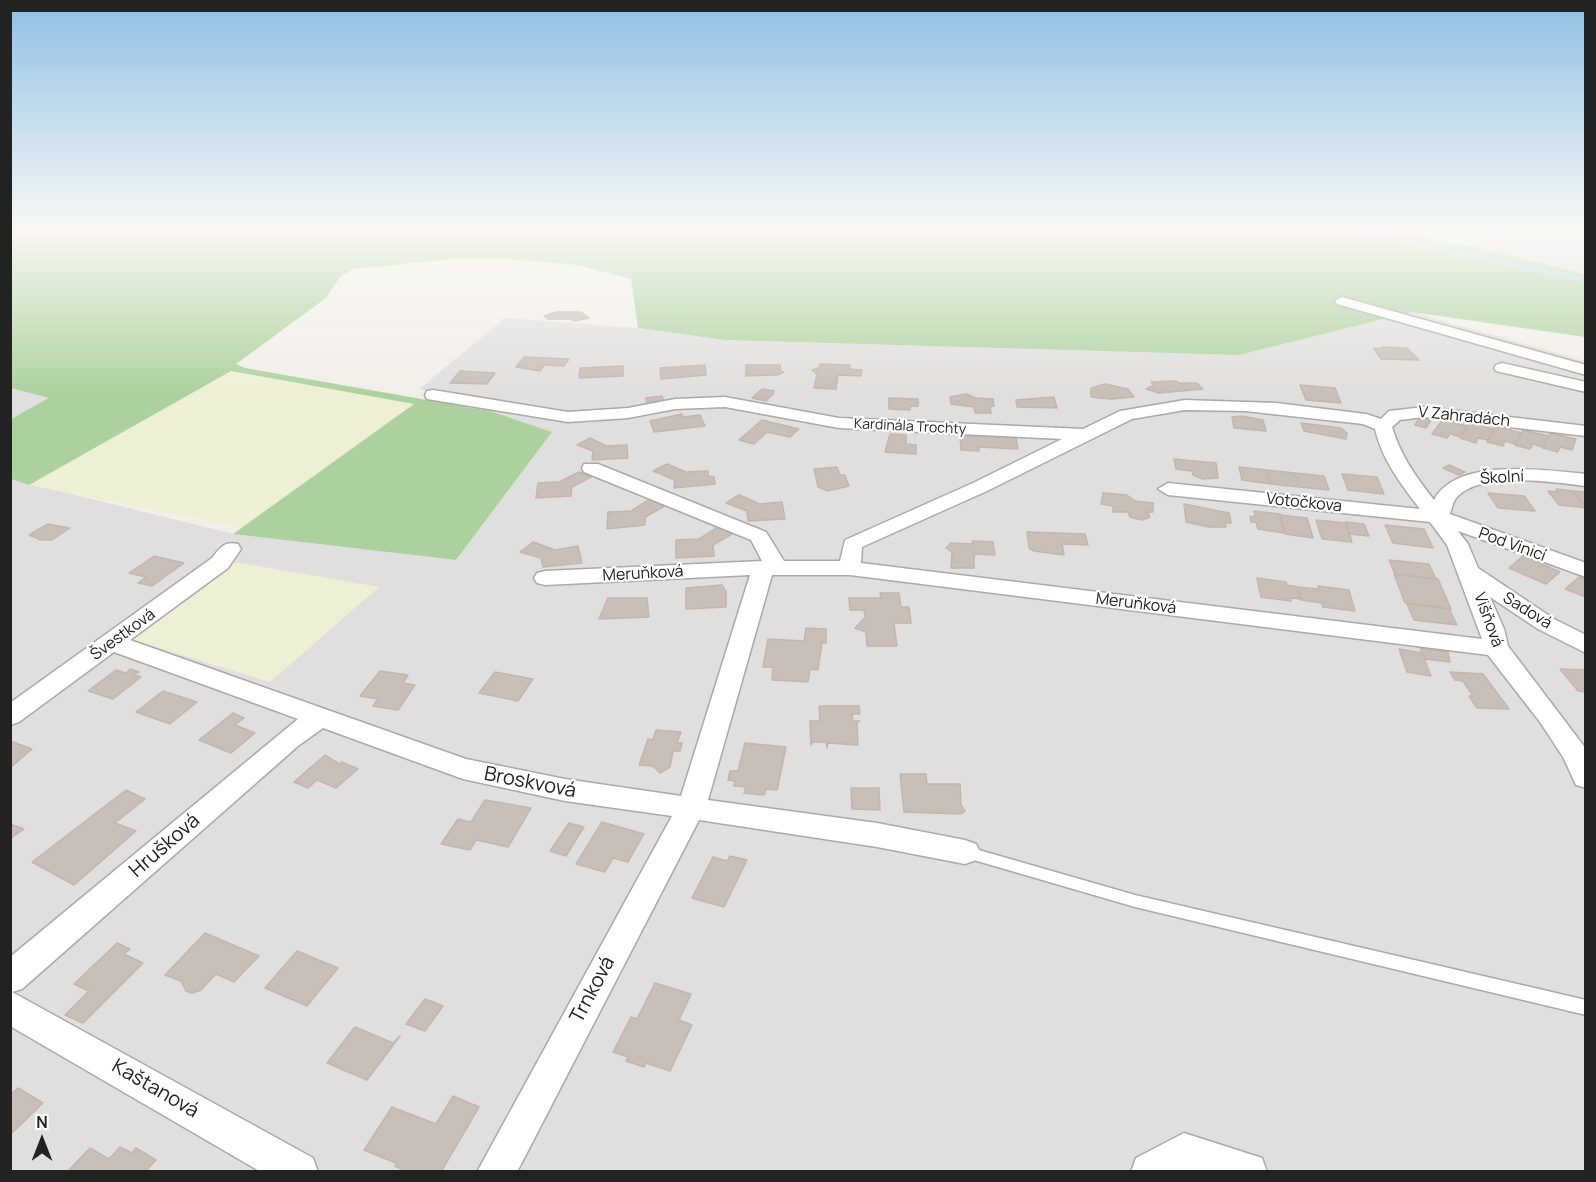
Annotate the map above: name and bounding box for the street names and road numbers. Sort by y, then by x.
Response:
street label: V Zahradách [1417,403,1511,431]
street label: Kardinála Trochty [854,416,966,438]
street label: Školní [1479,467,1525,489]
street label: Votočkova [1265,489,1343,517]
street label: Pod Vinicí [1476,524,1548,566]
street label: Meruňková [602,562,684,586]
street label: Sadová [1499,589,1555,633]
street label: Meruňková [1095,590,1177,618]
street label: Višňová [1469,590,1507,650]
street label: Švestková [87,605,159,665]
street label: Broskvová [482,762,578,804]
street label: Hrušková [125,809,205,883]
street label: Trnková [566,953,620,1027]
street label: Kaštanová [107,1054,203,1124]

